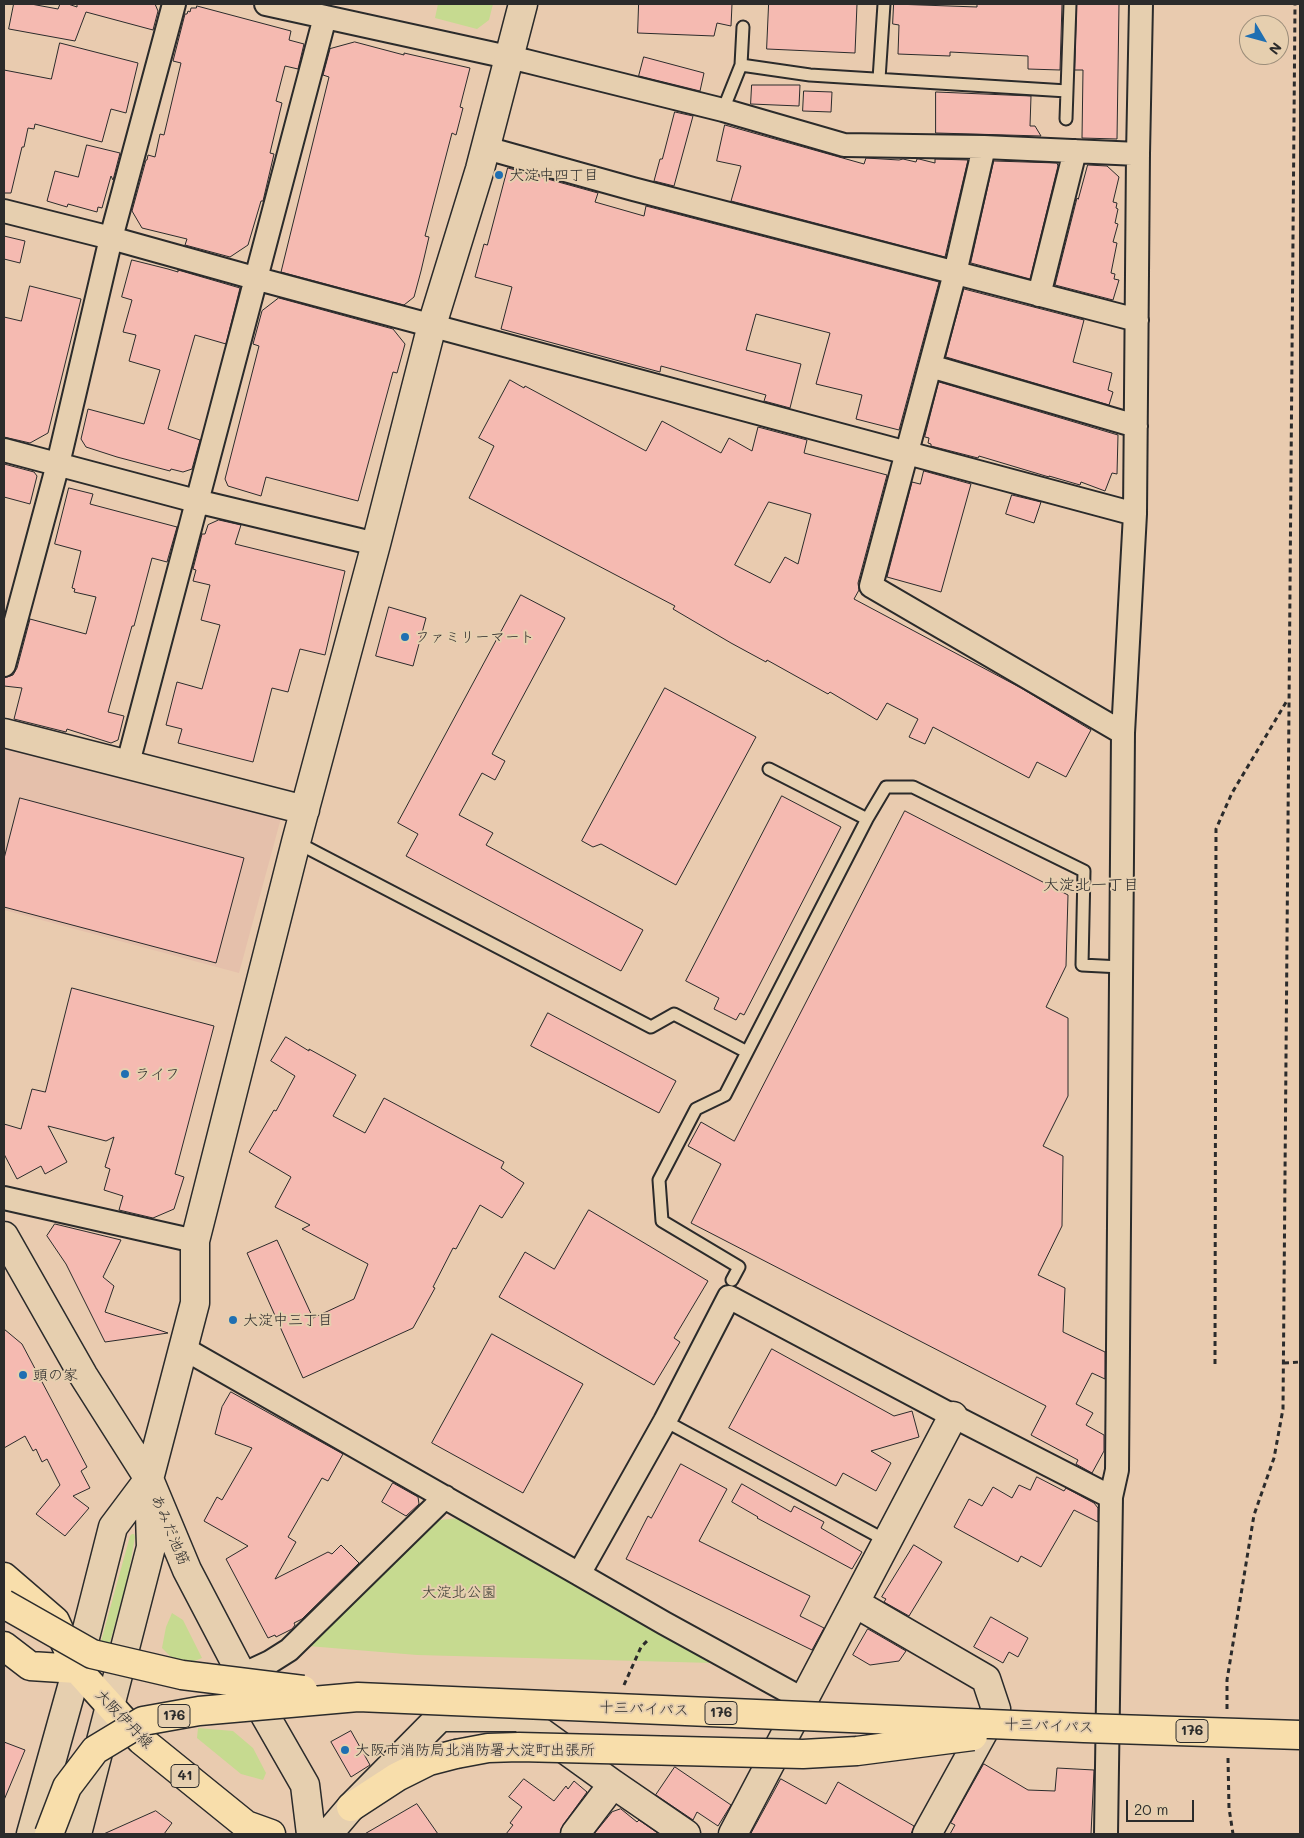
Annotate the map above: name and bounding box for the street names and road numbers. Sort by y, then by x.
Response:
street label: あみだ池筋 [147,1492,193,1568]
street label: 大阪伊丹線 [91,1686,157,1752]
street label: 十三バイパス [599,1698,689,1720]
road number: 176 [705,1702,737,1725]
road number: 176 [158,1704,190,1728]
street label: 十三バイパス [1004,1715,1094,1737]
road number: 176 [1176,1720,1208,1742]
road number: 41 [171,1764,199,1788]

